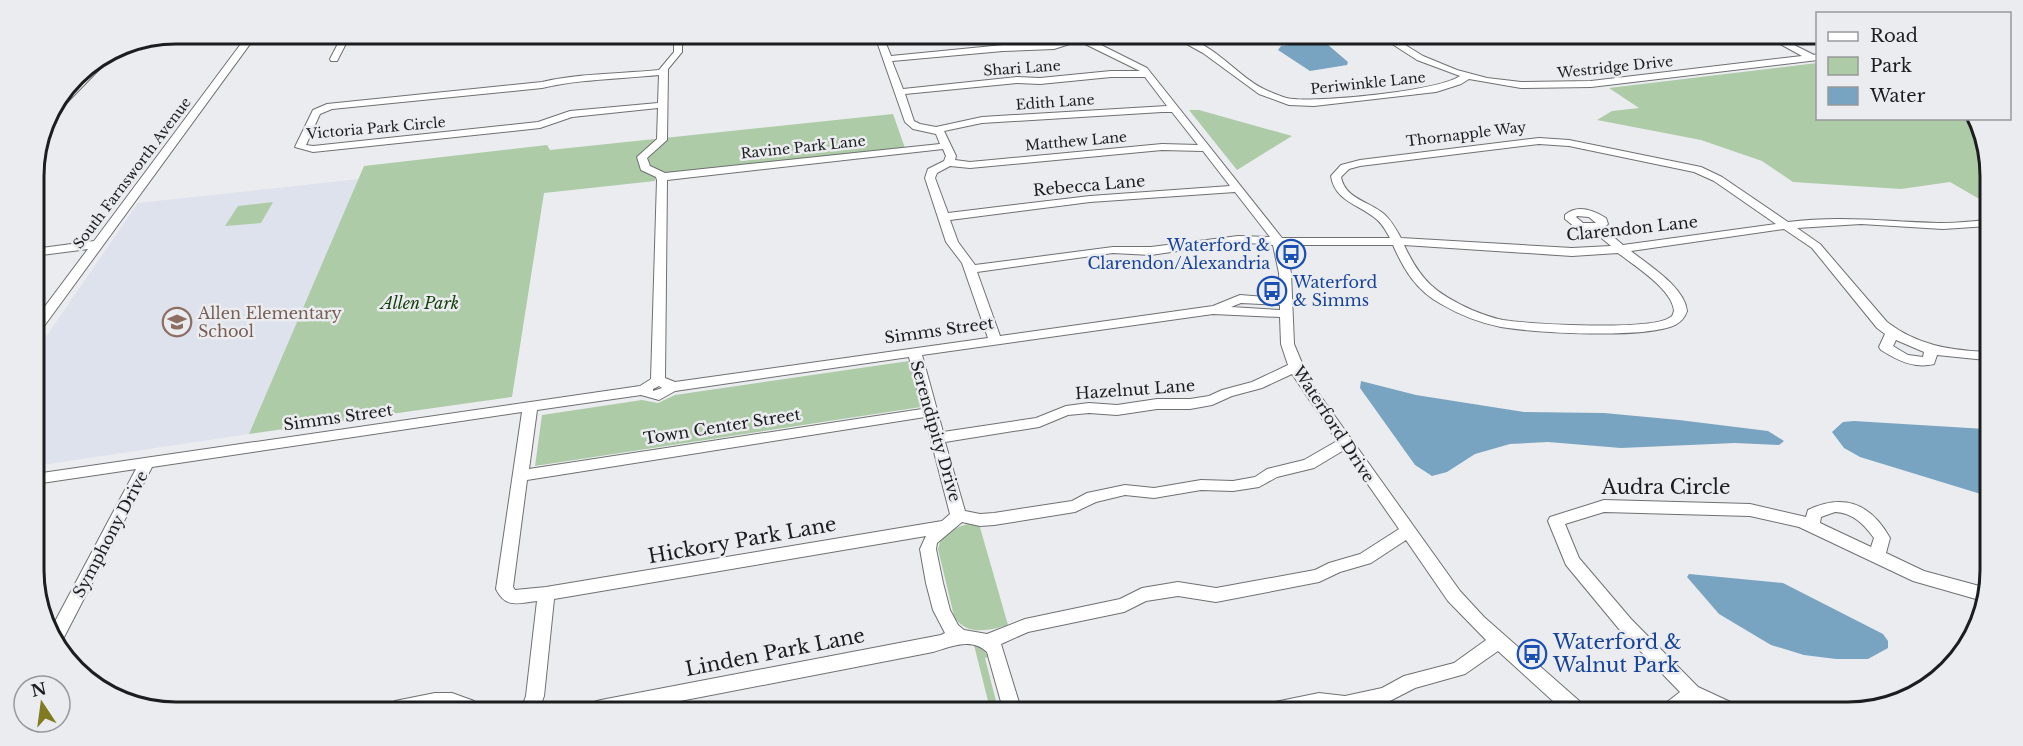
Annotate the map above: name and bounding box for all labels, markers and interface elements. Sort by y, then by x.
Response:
legend [1816,12,2011,120]
text: Road [1870,25,1918,47]
street label: Westridge Drive [1555,52,1674,82]
text: Park [1870,55,1912,77]
street label: Shari Lane [983,56,1061,80]
street label: Periwinkle Lane [1309,68,1427,98]
text: Water [1869,85,1926,107]
street label: Edith Lane [1015,90,1095,114]
street label: South Farnsworth Avenue [69,94,195,252]
street label: Victoria Park Circle [305,113,446,143]
street label: Thornapple Way [1405,118,1527,150]
street label: Matthew Lane [1024,128,1128,154]
street label: Ravine Park Lane [740,131,866,163]
street label: Rebecca Lane [1032,170,1146,200]
street label: Clarendon Lane [1565,211,1699,245]
place label: Waterford & Clarendon/Alexandria [1087,235,1270,273]
bus stop icon: Waterford & Clarendon/Alexandria [1275,238,1307,270]
place label: Waterford & Simms [1292,272,1377,310]
bus stop icon: Waterford & Simms [1256,275,1288,307]
park label: Allen Park [379,293,459,313]
place label: Allen Elementary School [197,303,342,341]
school or university icon: Allen Elementary School [161,306,193,338]
street label: Simms Street [883,312,995,348]
street label: Serendipity Drive [906,358,966,504]
street label: Waterford Drive [1288,361,1379,486]
street label: Hazelnut Lane [1074,375,1196,403]
street label: Simms Street [282,399,394,435]
street label: Town Center Street [642,404,802,448]
street label: Symphony Drive [68,467,152,601]
street label: Audra Circle [1600,475,1731,499]
street label: Hickory Park Lane [646,512,838,568]
street label: Linden Park Lane [683,623,867,681]
place label: Waterford & Walnut Park [1552,630,1682,677]
bus stop icon: Waterford & Walnut Park [1516,638,1548,670]
north arrow [12,674,72,734]
text: N [29,678,48,701]

